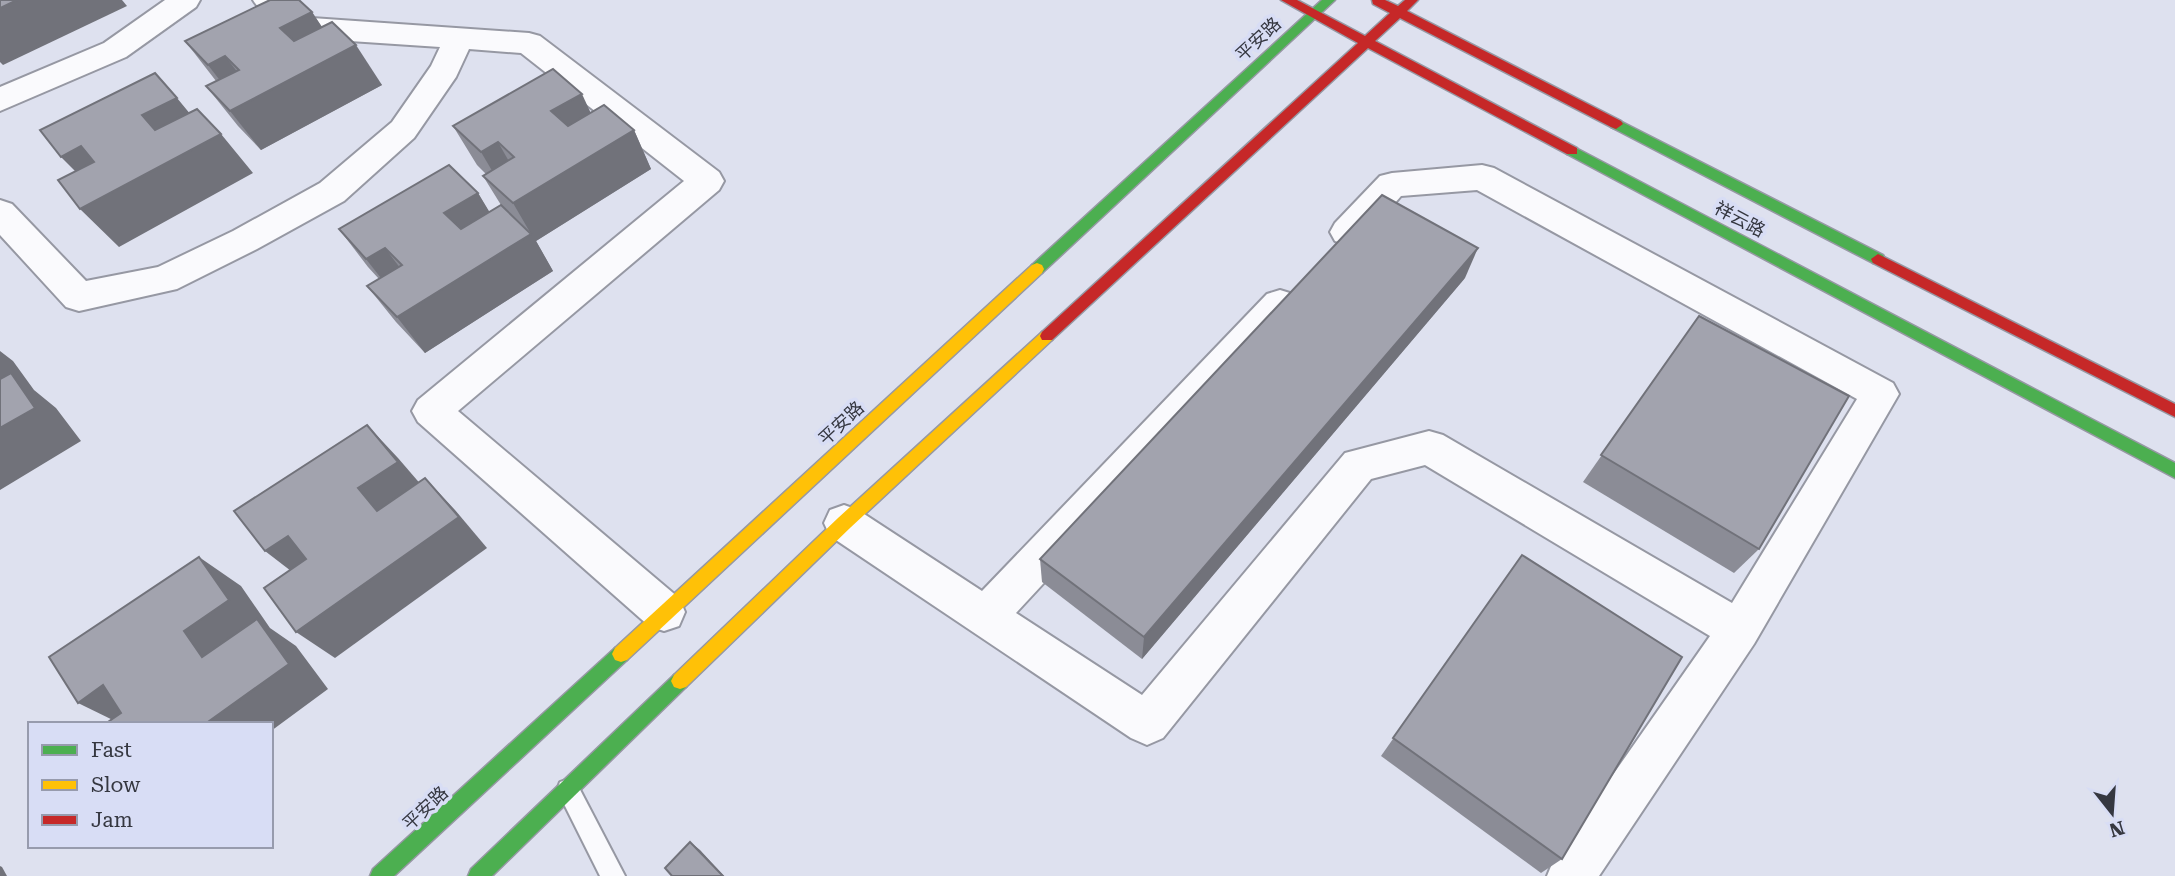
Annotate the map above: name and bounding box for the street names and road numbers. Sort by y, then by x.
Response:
street label: 平安路 [1231,13,1285,65]
street label: 祥云路 [1711,197,1769,241]
street label: 平安路 [814,397,868,449]
street label: 平安路 [398,782,452,834]

